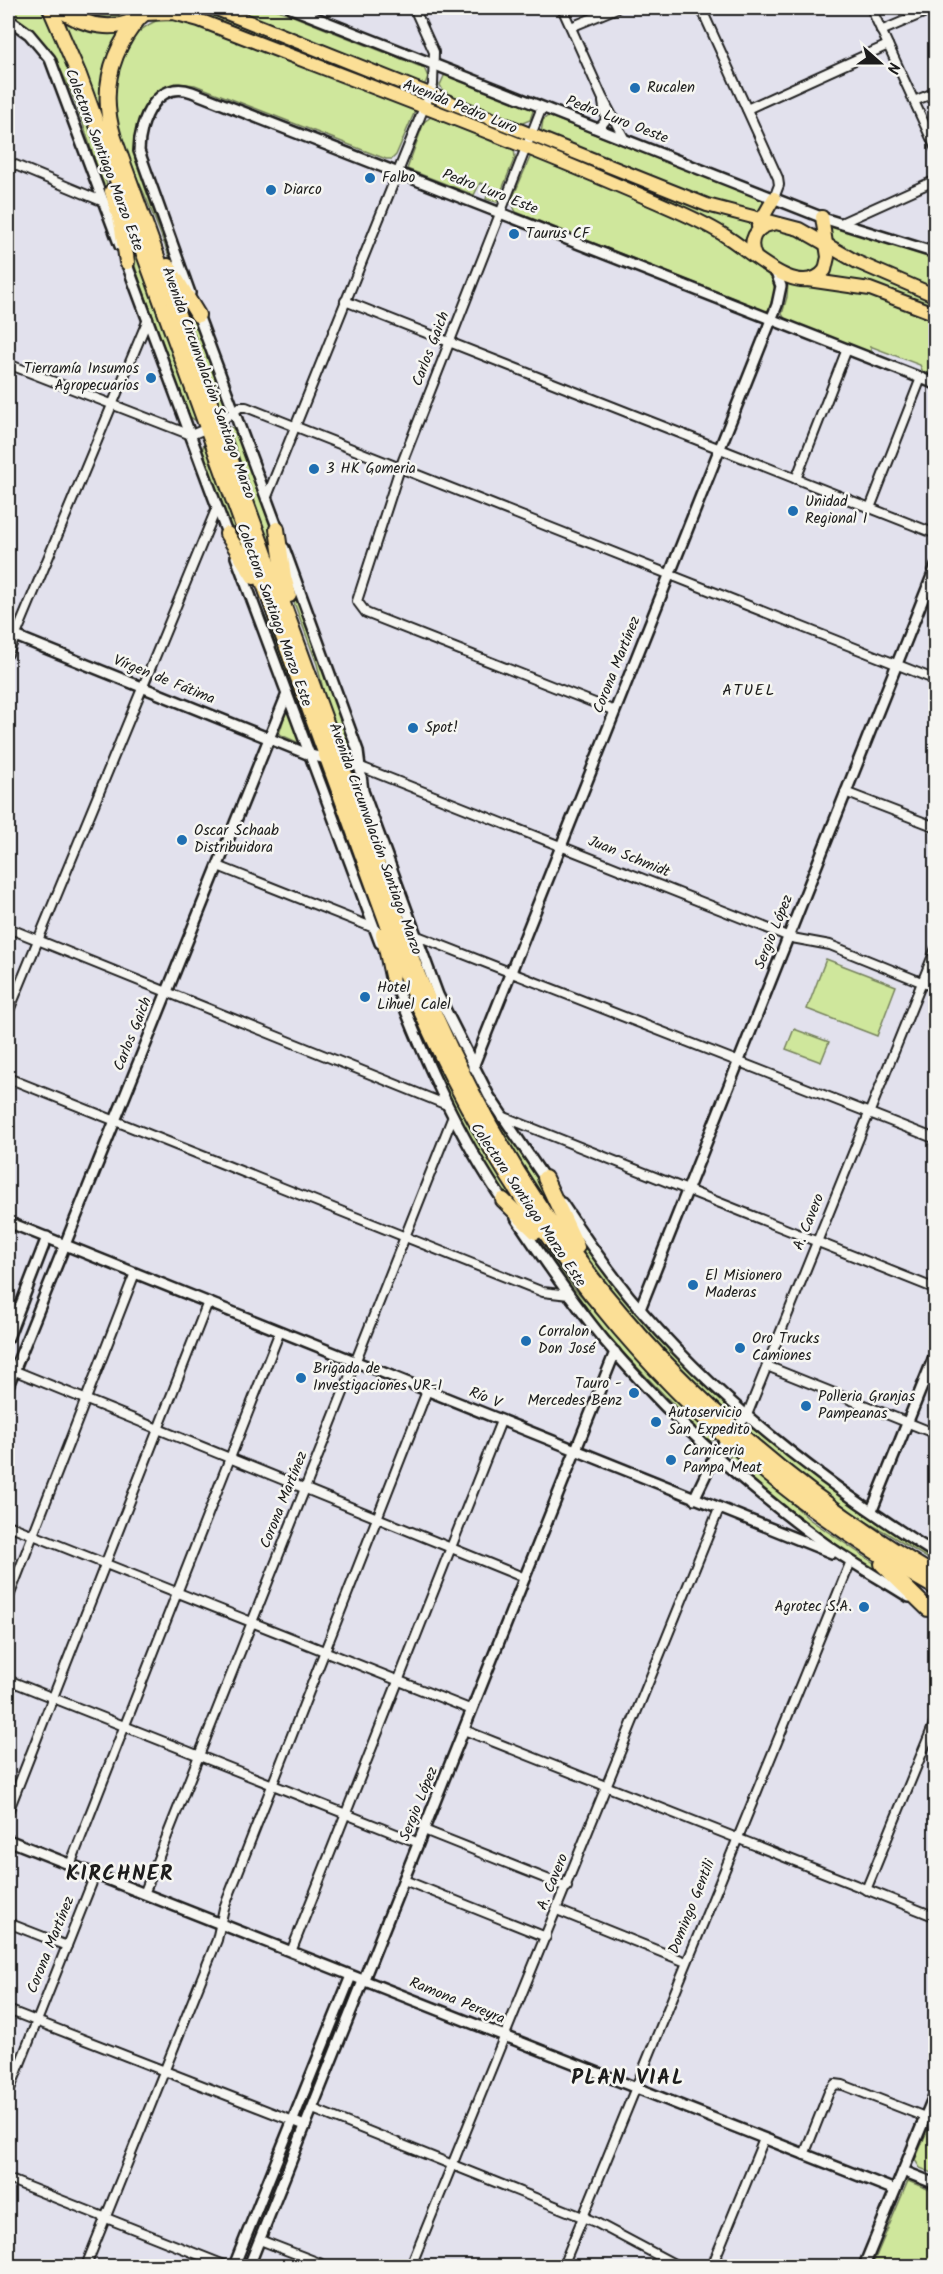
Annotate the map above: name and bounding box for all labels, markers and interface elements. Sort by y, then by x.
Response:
north arrow [850,33,910,93]
text: N [879,59,906,77]
street label: Colectora Santiago Marzo Este [58,65,150,255]
street label: Avenida Pedro Luro [399,73,521,141]
place label: Rucalen [647,76,695,100]
marker: Rucalen [628,81,642,95]
street label: Pedro Luro Oeste [562,89,672,151]
street label: Pedro Luro Este [439,163,542,221]
place label: Falbo [382,166,415,190]
marker: Falbo [363,171,377,185]
place label: Diarco [283,178,322,202]
marker: Diarco [264,183,278,197]
place label: Taurus CF [526,222,591,246]
marker: Taurus CF [507,227,521,241]
street label: Avenida Circunvalación Santiago Marzo [155,264,261,503]
street label: Carlos Gaich [406,308,456,390]
place label: Tierramía Insumos Agropecuarios [24,357,140,398]
marker: Tierramía Insumos Agropecuarios [144,371,158,385]
place label: 3 HK Gomeria [326,457,416,481]
marker: 3 HK Gomeria [307,462,321,476]
place label: Unidad Regional I [805,490,868,531]
marker: Unidad Regional I [786,504,800,518]
street label: Colectora Santiago Marzo Este [230,520,319,710]
street label: Corona Martínez [587,612,648,717]
street label: Vírgen de Fátima [109,649,219,711]
district label: ATUEL [722,678,776,703]
place label: Spot! [425,716,458,740]
street label: Avenida Circunvalación Santiago Marzo [322,720,428,959]
marker: Spot! [406,721,420,735]
place label: Oscar Schaab Distribuidora [194,819,279,860]
street label: Juan Schmidt [584,830,674,884]
marker: Oscar Schaab Distribuidora [175,833,189,847]
street label: Sergio López [748,891,800,973]
place label: Hotel Lihuel Calel [377,976,451,1017]
marker: Hotel Lihuel Calel [358,990,372,1004]
street label: Carlos Gaich [107,993,159,1075]
street label: Colectora Santiago Marzo Este [464,1118,592,1292]
street label: A. Cavero [787,1190,831,1254]
place label: El Misionero Maderas [705,1264,782,1305]
marker: El Misionero Maderas [686,1278,700,1292]
place label: Corralon Don José [538,1320,597,1361]
place label: Oro Trucks Camiones [752,1327,820,1368]
marker: Corralon Don José [519,1334,533,1348]
marker: Oro Trucks Camiones [733,1341,747,1355]
place label: Brigada de Investigaciones UR-I [313,1357,442,1398]
marker: Brigada de Investigaciones UR-I [294,1371,308,1385]
place label: Tauro - Mercedes Benz [527,1372,622,1413]
street label: Río V [465,1381,506,1416]
place label: Polleria Granjas Pampeanas [818,1385,916,1426]
marker: Tauro - Mercedes Benz [627,1386,641,1400]
marker: Polleria Granjas Pampeanas [799,1399,813,1413]
place label: Autoservicio San Expedito [668,1401,750,1442]
marker: Autoservicio San Expedito [649,1415,663,1429]
place label: Carniceria Pampa Meat [683,1439,762,1480]
street label: Corona Martínez [254,1447,315,1552]
marker: Carniceria Pampa Meat [664,1453,678,1467]
place label: Agrotec S.A. [775,1595,852,1619]
marker: Agrotec S.A. [857,1600,871,1614]
street label: Sergio López [393,1763,445,1845]
street label: A. Cavero [531,1850,575,1914]
street label: Domingo Gentili [662,1855,722,1958]
district label: KIRCHNER [66,1858,174,1891]
street label: Corona Martínez [21,1892,82,1997]
street label: Ramona Pereyra [406,1971,508,2031]
district label: PLAN VIAL [571,2062,685,2095]

